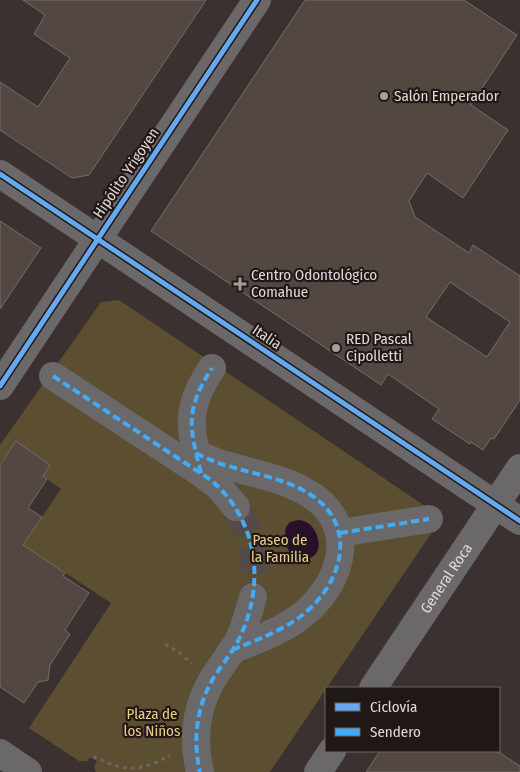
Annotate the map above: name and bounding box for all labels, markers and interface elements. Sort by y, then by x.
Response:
place label: Salón Emperador [394,87,500,105]
marker: Salón Emperador [378,90,390,102]
street label: Hipólito Yrigoyen [89,124,163,222]
place label: Centro Odontológico Comahue [251,266,377,301]
marker: Centro Odontológico Comahue [233,277,247,291]
street label: Italia [249,321,285,353]
place label: RED Pascal Cipolletti [346,330,412,365]
marker: RED Pascal Cipolletti [330,342,342,354]
park label: Paseo de la Familia [251,531,309,566]
street label: General Roca [417,540,476,617]
legend [325,687,500,752]
text: Ciclovía [370,698,417,716]
park label: Plaza de los Niños [124,705,180,740]
text: Sendero [370,723,421,741]

